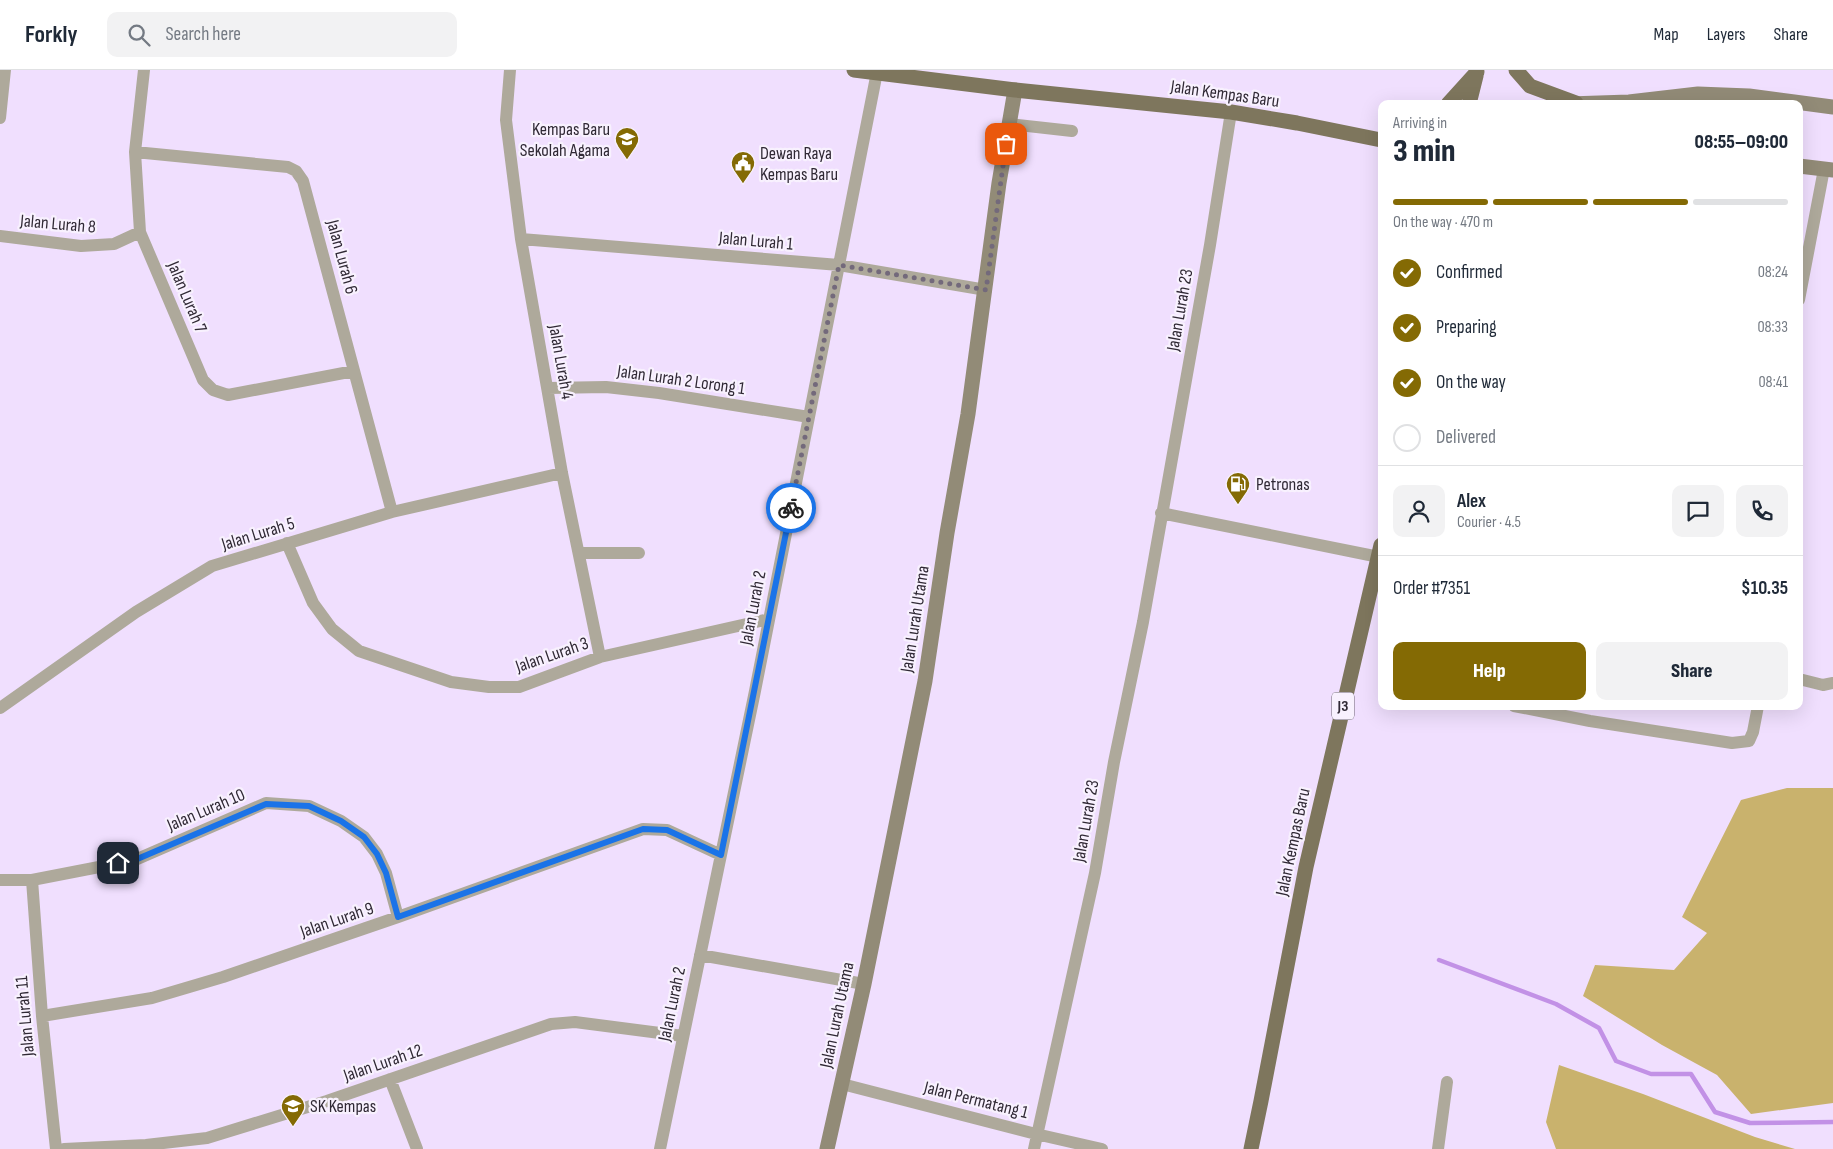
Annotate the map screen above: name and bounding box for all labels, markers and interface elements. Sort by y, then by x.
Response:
search box [107,12,457,57]
text: Forkly [25,20,77,49]
icon: search [125,21,153,49]
text: Search here [165,23,241,46]
text: Map [1654,24,1679,45]
text: Layers [1707,24,1746,45]
text: Share [1774,24,1808,45]
street label: Jalan Kempas Baru [1168,76,1281,112]
text: Arriving in [1393,114,1447,133]
place label: Kempas Baru Sekolah Agama [520,119,610,161]
pin [985,123,1027,165]
school or university icon: Kempas Baru Sekolah Agama [614,126,640,160]
icon: bag [992,130,1020,158]
text: 08:55–09:00 [1695,131,1788,154]
text: 3 min [1393,132,1455,171]
place label: Dewan Raya Kempas Baru [760,143,838,185]
public building icon: Dewan Raya Kempas Baru [730,150,756,184]
street label: Jalan Lurah 8 [18,210,97,238]
text: On the way · 470 m [1393,213,1493,232]
street label: Jalan Lurah 6 [322,217,362,296]
street label: Jalan Lurah 1 [717,227,795,255]
street label: Jalan Lurah 7 [162,257,212,336]
icon: check [1393,259,1421,287]
text: Confirmed [1436,261,1503,284]
text: 08:24 [1758,263,1788,282]
street label: Jalan Lurah 23 [1162,267,1198,354]
icon: check [1393,314,1421,342]
text: Preparing [1436,316,1497,339]
text: 08:33 [1757,318,1788,337]
street label: Jalan Lurah 4 [544,322,578,401]
street label: Jalan Lurah 2 Lorong 1 [615,361,747,399]
icon: check [1393,369,1421,397]
text: On the way [1436,371,1506,394]
text: 08:41 [1758,373,1788,392]
text: Delivered [1436,426,1496,449]
fuel station icon: Petronas [1225,471,1251,505]
place label: Petronas [1256,474,1310,495]
courier [766,483,816,533]
button: person [1393,485,1445,537]
button: chat [1672,485,1724,537]
button: phone [1736,485,1788,537]
text: Alex [1457,490,1486,513]
icon: bike [777,494,805,522]
street label: Jalan Lurah 5 [218,513,297,555]
text: Courier · 4.5 [1457,513,1521,532]
street label: Jalan Lurah Utama [896,564,934,675]
street label: Jalan Lurah 2 [735,569,771,648]
text: Order #7351 [1393,577,1470,600]
text: $10.35 [1741,577,1788,600]
street label: Jalan Lurah 3 [512,633,591,678]
button: Help [1393,642,1586,700]
button: Share [1596,642,1788,700]
road number: J3 [1332,692,1354,720]
street label: Jalan Lurah 23 [1068,778,1104,865]
street label: Jalan Lurah 10 [163,784,248,836]
street label: Jalan Kempas Baru [1271,786,1315,899]
pin [97,842,139,884]
icon: home [104,849,132,877]
street label: Jalan Lurah 9 [297,898,376,943]
street label: Jalan Lurah Utama [815,960,858,1071]
street label: Jalan Lurah 2 [654,965,690,1044]
street label: Jalan Lurah 11 [11,974,39,1058]
street label: Jalan Lurah 12 [340,1040,425,1087]
street label: Jalan Permatang 1 [921,1077,1031,1123]
school or university icon: SK Kempas [280,1093,306,1127]
place label: SK Kempas [310,1096,376,1117]

